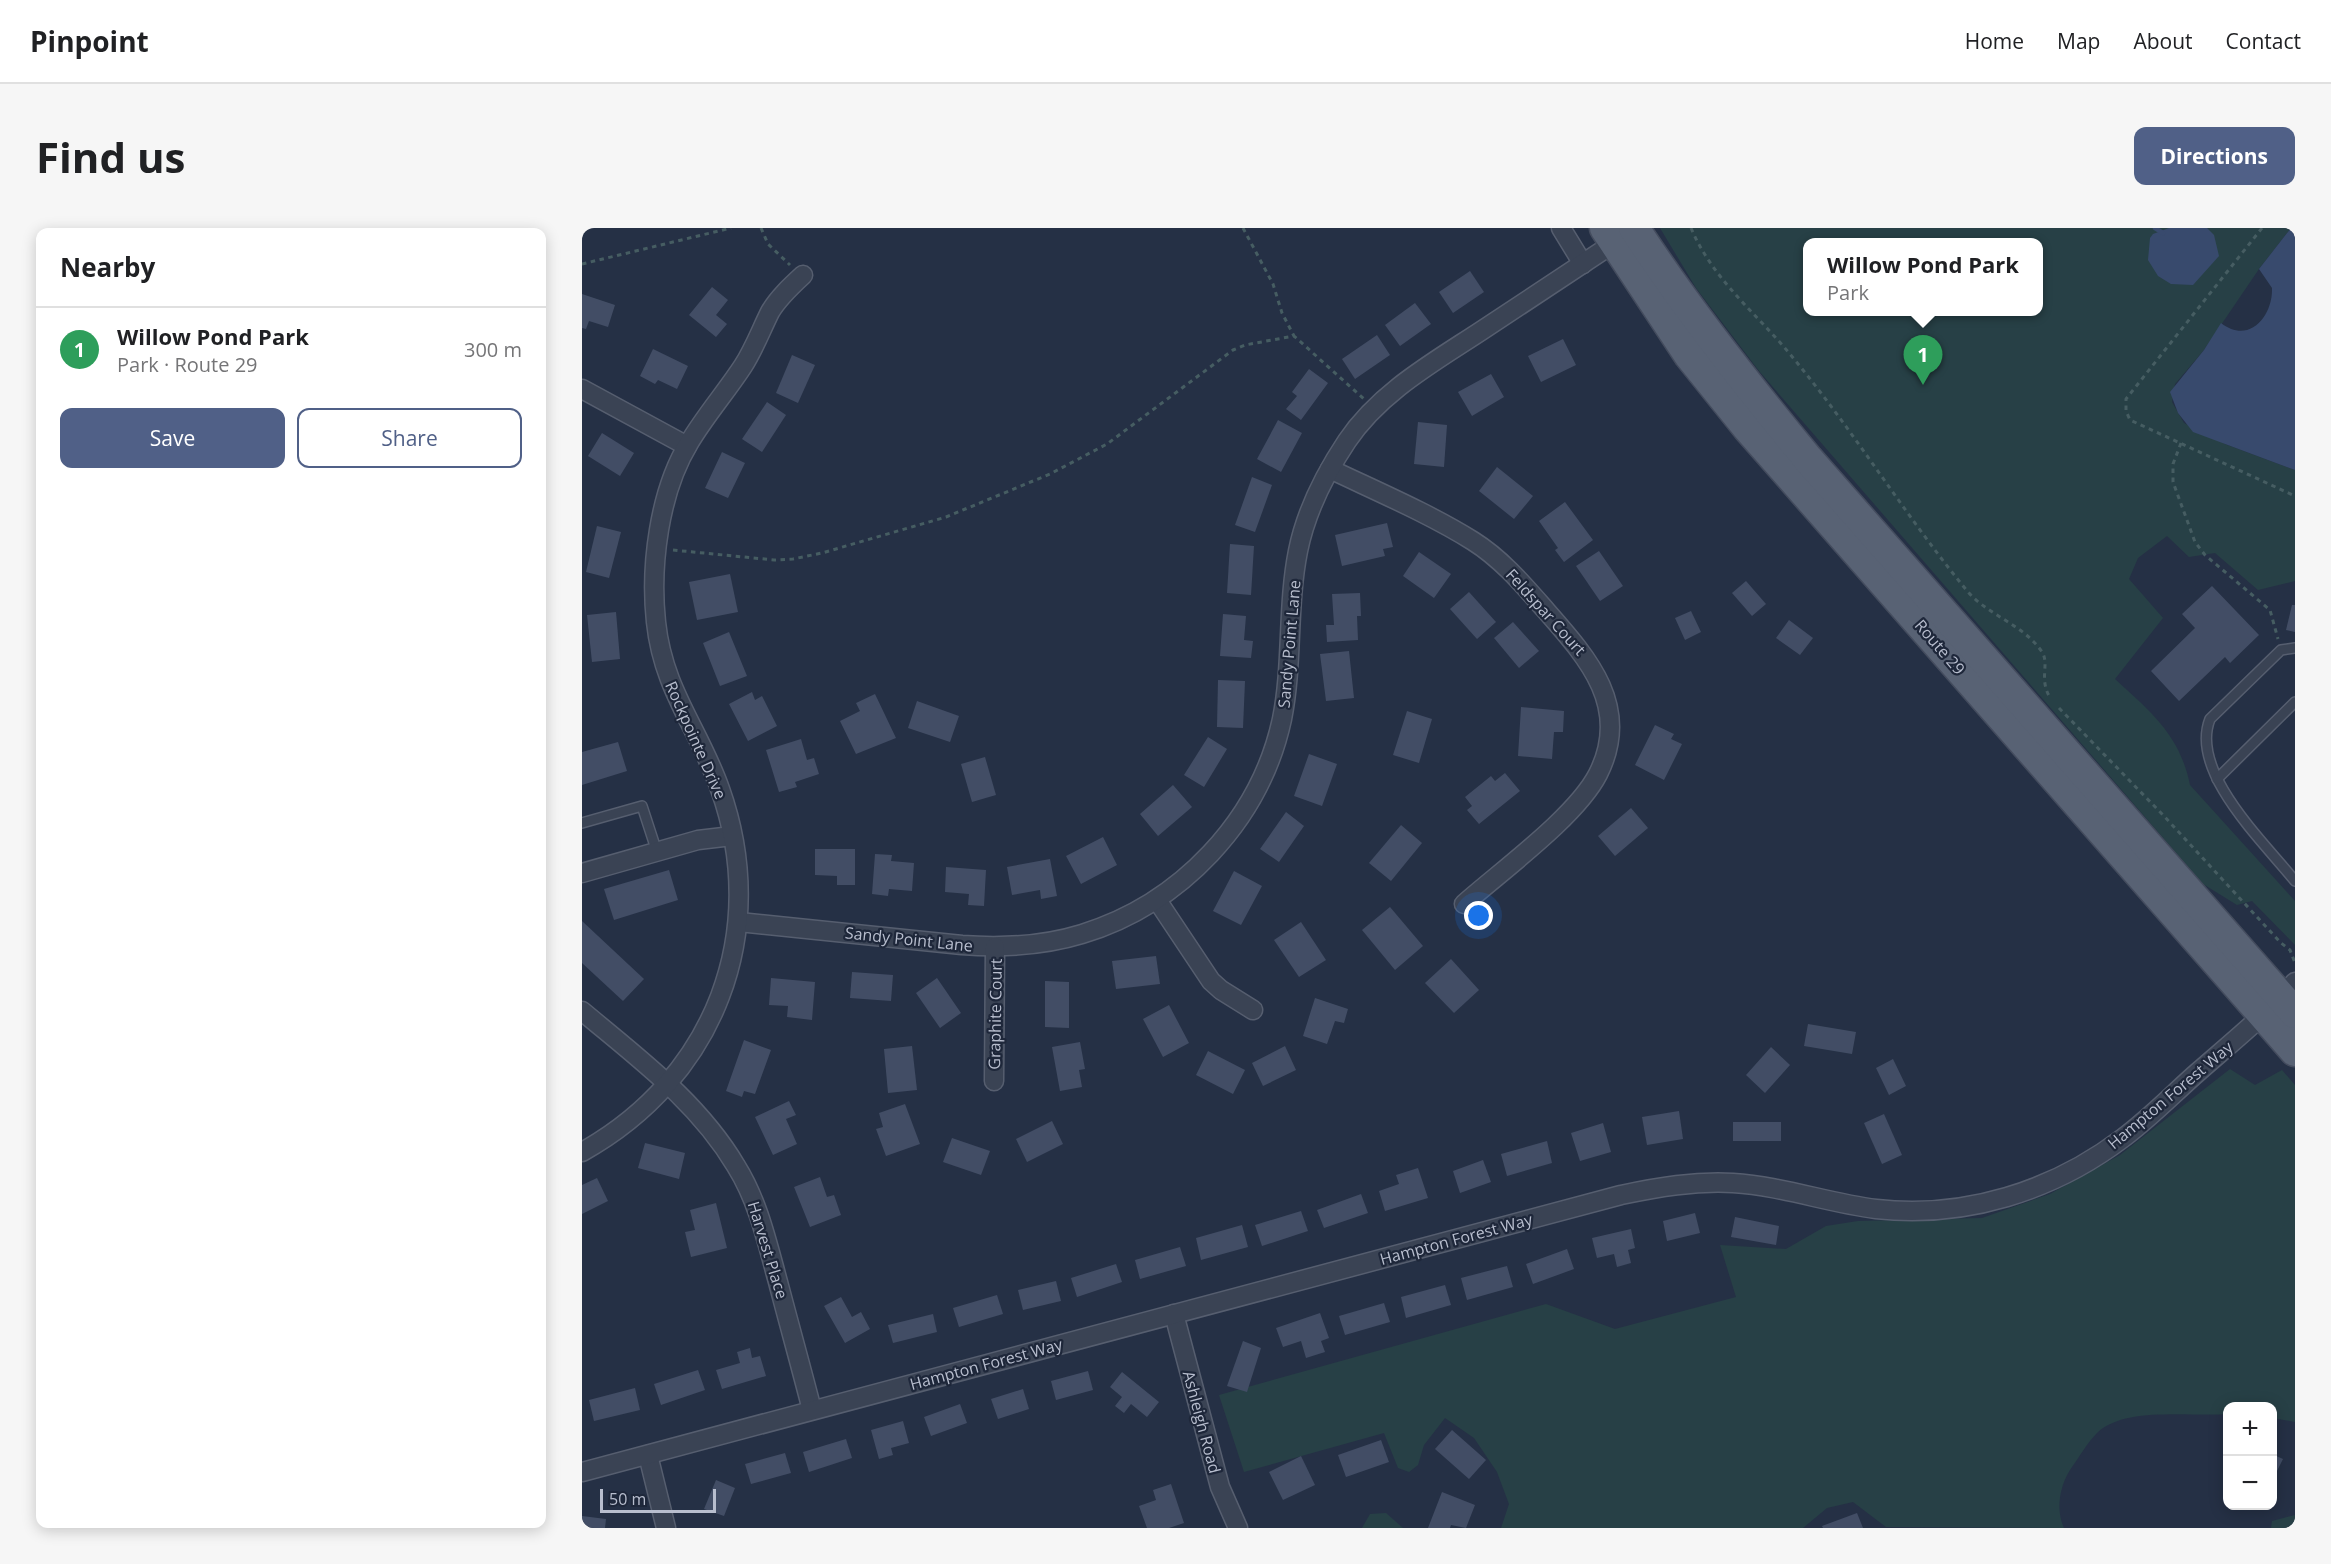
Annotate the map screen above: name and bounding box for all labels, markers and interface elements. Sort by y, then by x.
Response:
text: Pinpoint [30,22,149,60]
text: Home [1965,27,2024,55]
text: Map [2057,27,2100,55]
text: About [2133,27,2193,55]
text: Contact [2226,27,2301,55]
button: Directions [2134,127,2295,185]
text: Find us [36,128,185,185]
popup [1803,238,2043,316]
text: Nearby [60,249,155,285]
text: Willow Pond Park [1827,249,2019,279]
text: Park [1827,279,1869,306]
text: Willow Pond Park [117,321,309,351]
text: 1 [74,336,85,363]
text: 300 m [464,336,522,363]
pin: 1 [1904,336,1942,385]
text: Park · Route 29 [117,351,258,378]
button: Save [60,408,285,468]
button: Share [297,408,522,468]
street label: Feldspar Court [1501,564,1591,660]
street label: Sandy Point Lane [1272,579,1306,709]
street label: Route 29 [1910,615,1970,679]
street label: Rockpointe Drive [660,678,732,802]
your location [1464,901,1493,930]
street label: Sandy Point Lane [844,921,974,957]
street label: Graphite Court [983,958,1007,1070]
street label: Hampton Forest Way [2103,1035,2238,1154]
street label: Harvest Place [743,1199,793,1301]
street label: Hampton Forest Way [1377,1208,1536,1270]
street label: Hampton Forest Way [907,1333,1066,1395]
street label: Ashleigh Road [1178,1368,1226,1476]
map controls [2223,1402,2277,1510]
button: + [2223,1402,2277,1456]
button: − [2223,1456,2277,1510]
scale bar [600,1486,716,1514]
text: 50 m [609,1488,646,1510]

